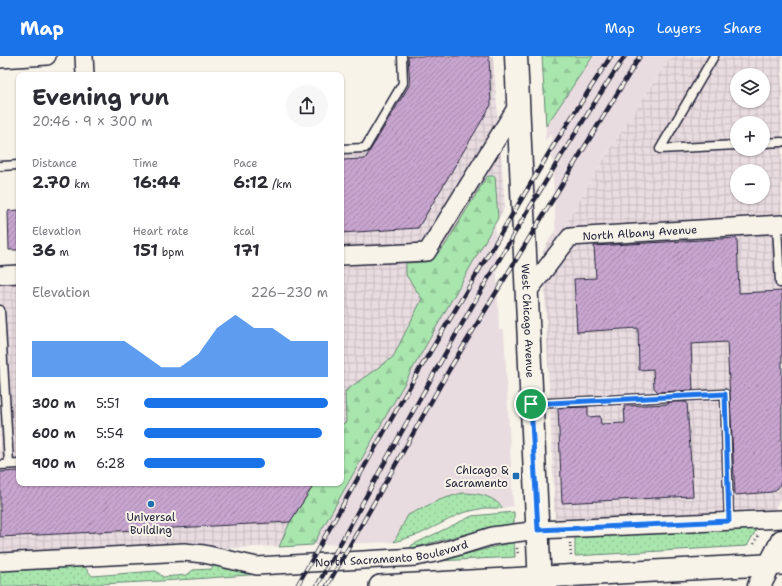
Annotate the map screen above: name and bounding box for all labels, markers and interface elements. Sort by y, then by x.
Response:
text: Map [20,16,64,41]
text: Map [605,19,635,37]
text: Layers [657,19,701,37]
text: Share [723,19,762,37]
map controls [730,68,770,204]
button: layers [730,68,770,108]
text: Evening run [32,83,169,112]
button: share [286,85,328,127]
text: 20:46 · 9 × 300 m [32,113,152,130]
button: + [730,116,770,156]
text: Distance [32,156,77,171]
text: Time [133,156,158,171]
text: Pace [233,156,258,171]
button: − [730,164,770,204]
text: 2.70 [32,171,70,193]
text: 16:44 [133,171,180,193]
text: 6:12 [233,171,268,193]
text: km [70,177,90,192]
text: /km [268,177,292,192]
street label: North Albany Avenue [582,222,698,244]
text: Elevation [32,224,81,239]
text: Heart rate [133,224,189,239]
text: kcal [233,224,255,239]
text: 36 [32,239,56,261]
text: 151 [133,239,158,261]
text: 171 [233,239,260,261]
text: m [56,245,69,260]
text: bpm [158,245,184,260]
street label: West Chicago Avenue [518,263,538,378]
text: Elevation [32,284,90,301]
text: 226–230 m [251,284,328,301]
pin [514,387,548,421]
icon: arrive [520,393,542,415]
text: 300 m [32,395,76,412]
text: 5:51 [96,395,120,412]
text: 600 m [32,425,76,442]
text: 5:54 [96,425,124,442]
text: 900 m [32,455,75,472]
text: 6:28 [96,455,125,472]
place label: Chicago & Sacramento [445,463,508,491]
marker: Chicago & Sacramento [511,471,521,481]
marker: Universal Building [146,499,156,509]
place label: Universal Building [127,510,176,538]
street label: North Sacramento Boulevard [315,536,470,570]

